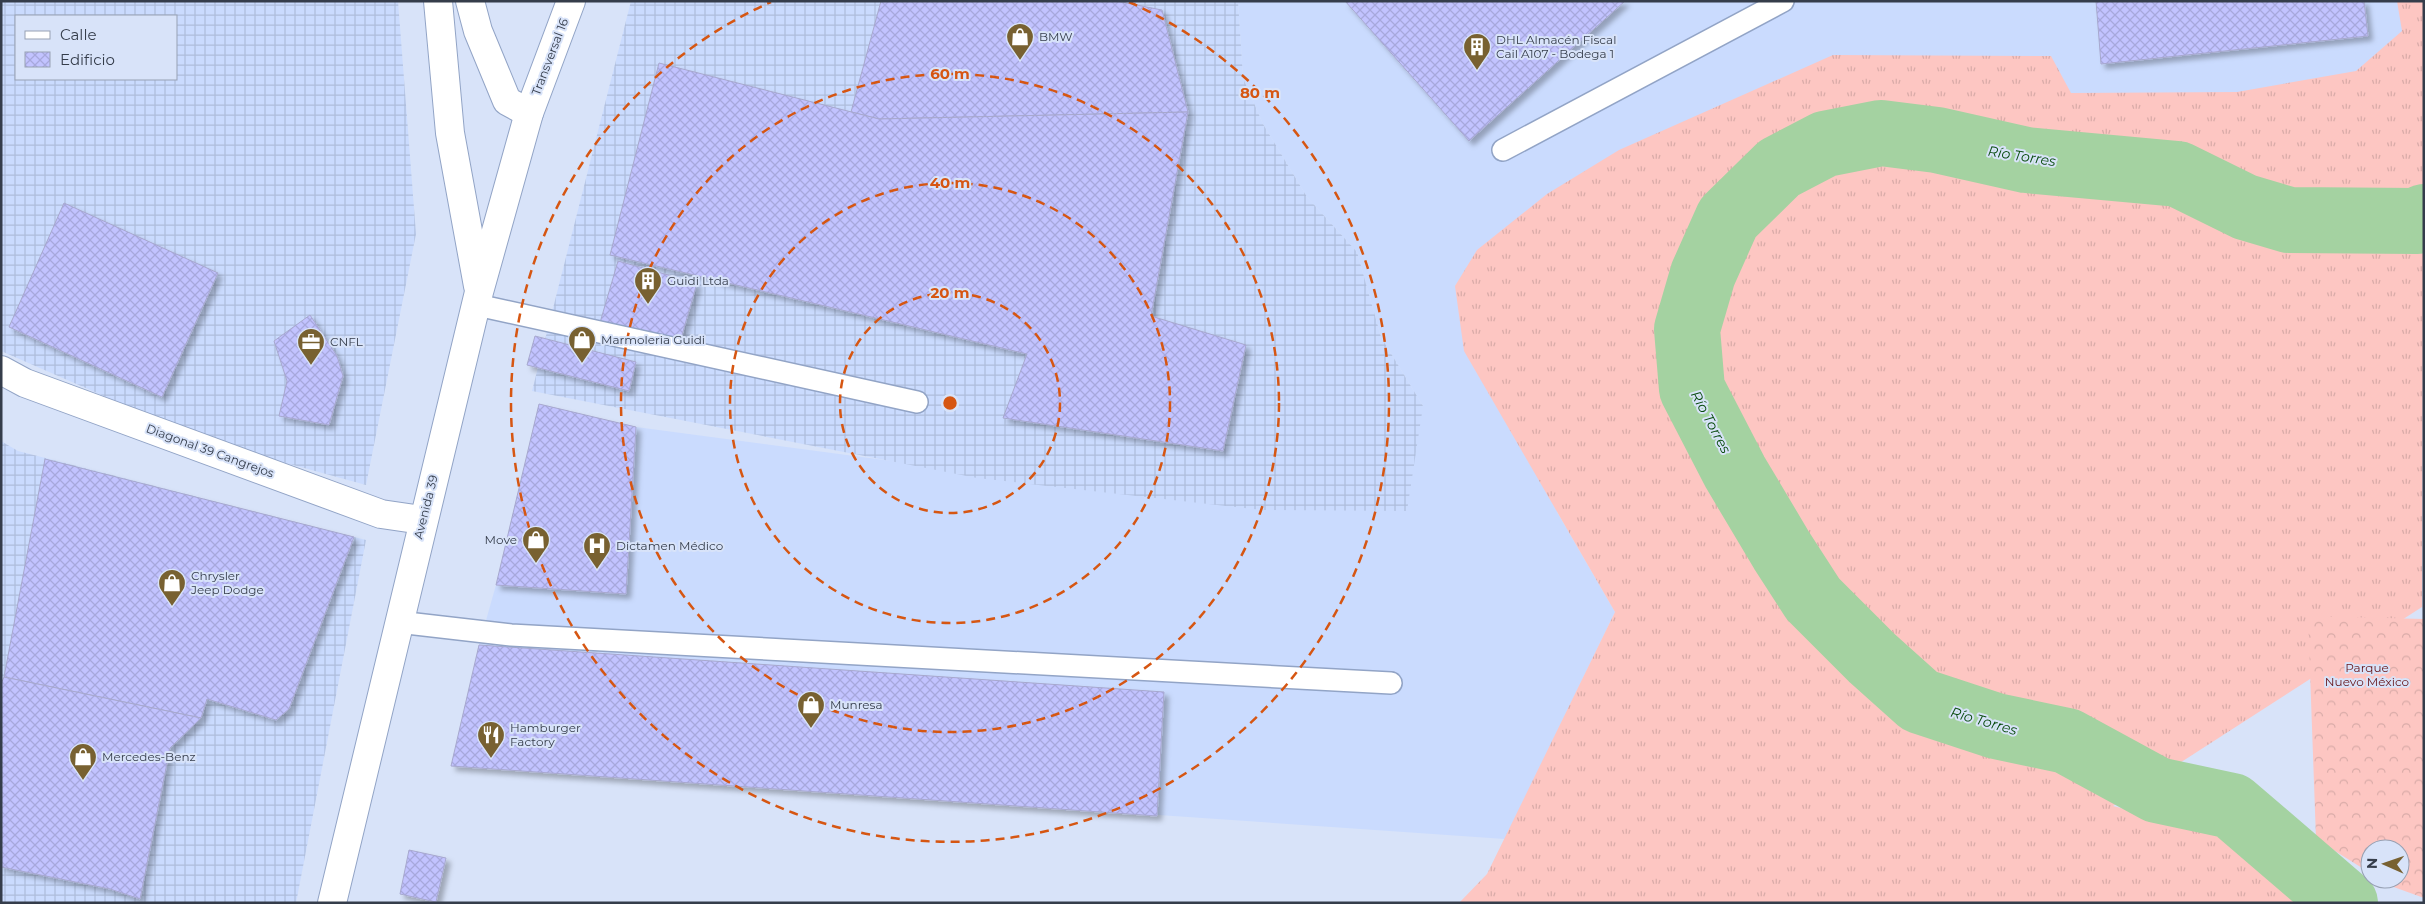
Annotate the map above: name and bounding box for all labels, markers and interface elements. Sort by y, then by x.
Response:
legend [15,15,178,80]
street label: Transversal 16 [528,16,571,97]
shop icon: BMW [1005,22,1035,61]
text: Calle [60,25,97,44]
place label: BMW [1039,29,1073,44]
building icon: DHL Almacén Fiscal Cail A107 - Bodega 1 [1462,32,1492,71]
place label: DHL Almacén Fiscal Cail A107 - Bodega 1 [1496,32,1616,61]
text: Edificio [60,50,115,69]
text: 60 m [930,64,970,83]
text: 80 m [1240,83,1280,102]
water label: Río Torres [1987,142,2057,170]
text: 40 m [930,173,970,192]
building icon: Guidi Ltda [633,266,663,305]
place label: Guidi Ltda [667,273,729,288]
text: 20 m [930,283,970,302]
shop icon: Marmoleria Guidi [567,325,597,364]
office icon: CNFL [296,327,326,366]
place label: Marmoleria Guidi [601,332,705,347]
place label: CNFL [330,334,363,349]
water label: Río Torres [1687,387,1735,457]
centre of rings [941,394,959,412]
street label: Diagonal 39 Cangrejos [144,420,276,481]
street label: Avenida 39 [410,473,441,541]
shop icon: Move [521,525,551,564]
hospital icon: Dictamen Médico [582,531,612,570]
place label: Move [485,532,517,547]
place label: Dictamen Médico [616,538,723,553]
shop icon: Chrysler Jeep Dodge [157,568,187,607]
place label: Chrysler Jeep Dodge [190,568,264,597]
park label: Parque Nuevo México [2325,660,2409,689]
shop icon: Munresa [796,690,826,729]
place label: Munresa [830,697,882,712]
water label: Río Torres [1949,703,2020,739]
restaurant icon: Hamburger Factory [476,720,506,759]
place label: Hamburger Factory [510,720,581,749]
shop icon: Mercedes-Benz [68,742,98,781]
place label: Mercedes-Benz [102,749,196,764]
north arrow [2360,839,2410,889]
text: N [2363,858,2381,870]

